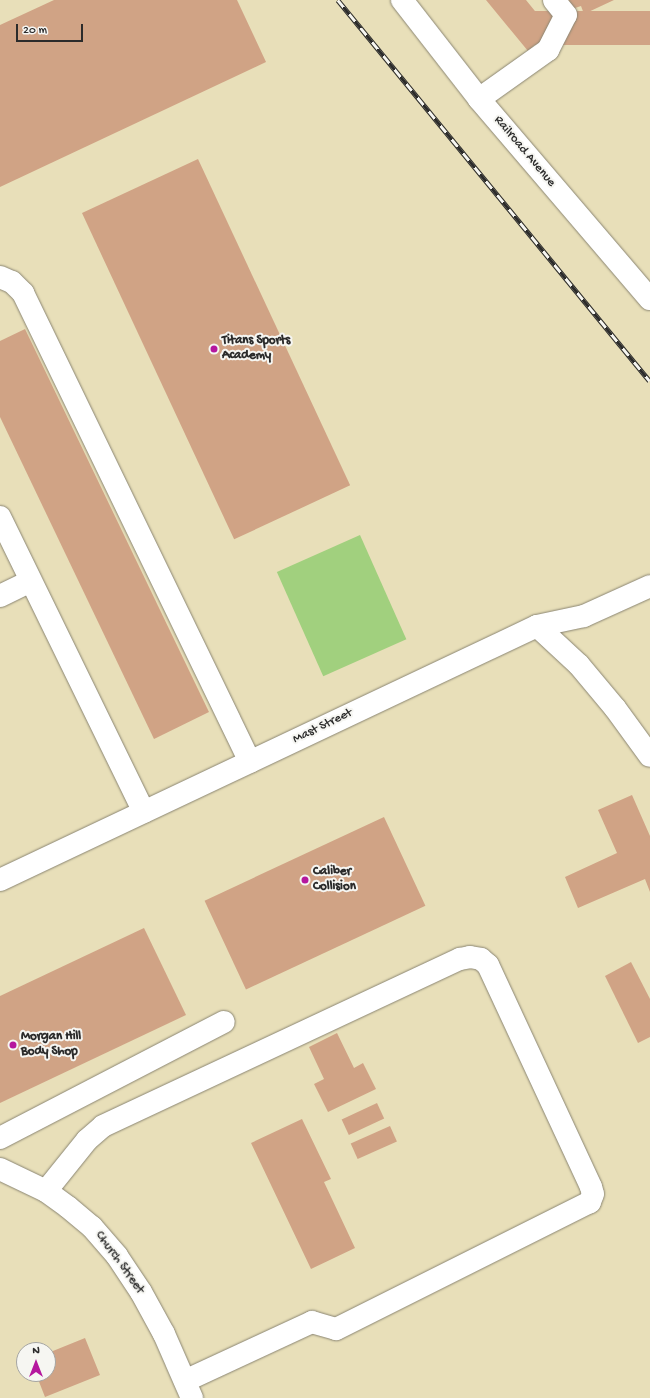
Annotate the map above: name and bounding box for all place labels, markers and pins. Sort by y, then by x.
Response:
place label: Titans Sports Academy [222,334,290,365]
marker: Titans Sports Academy [209,344,219,354]
place label: Caliber Collision [313,865,356,896]
marker: Caliber Collision [300,875,310,885]
place label: Morgan Hill Body Shop [21,1030,81,1061]
marker: Morgan Hill Body Shop [8,1040,18,1050]

